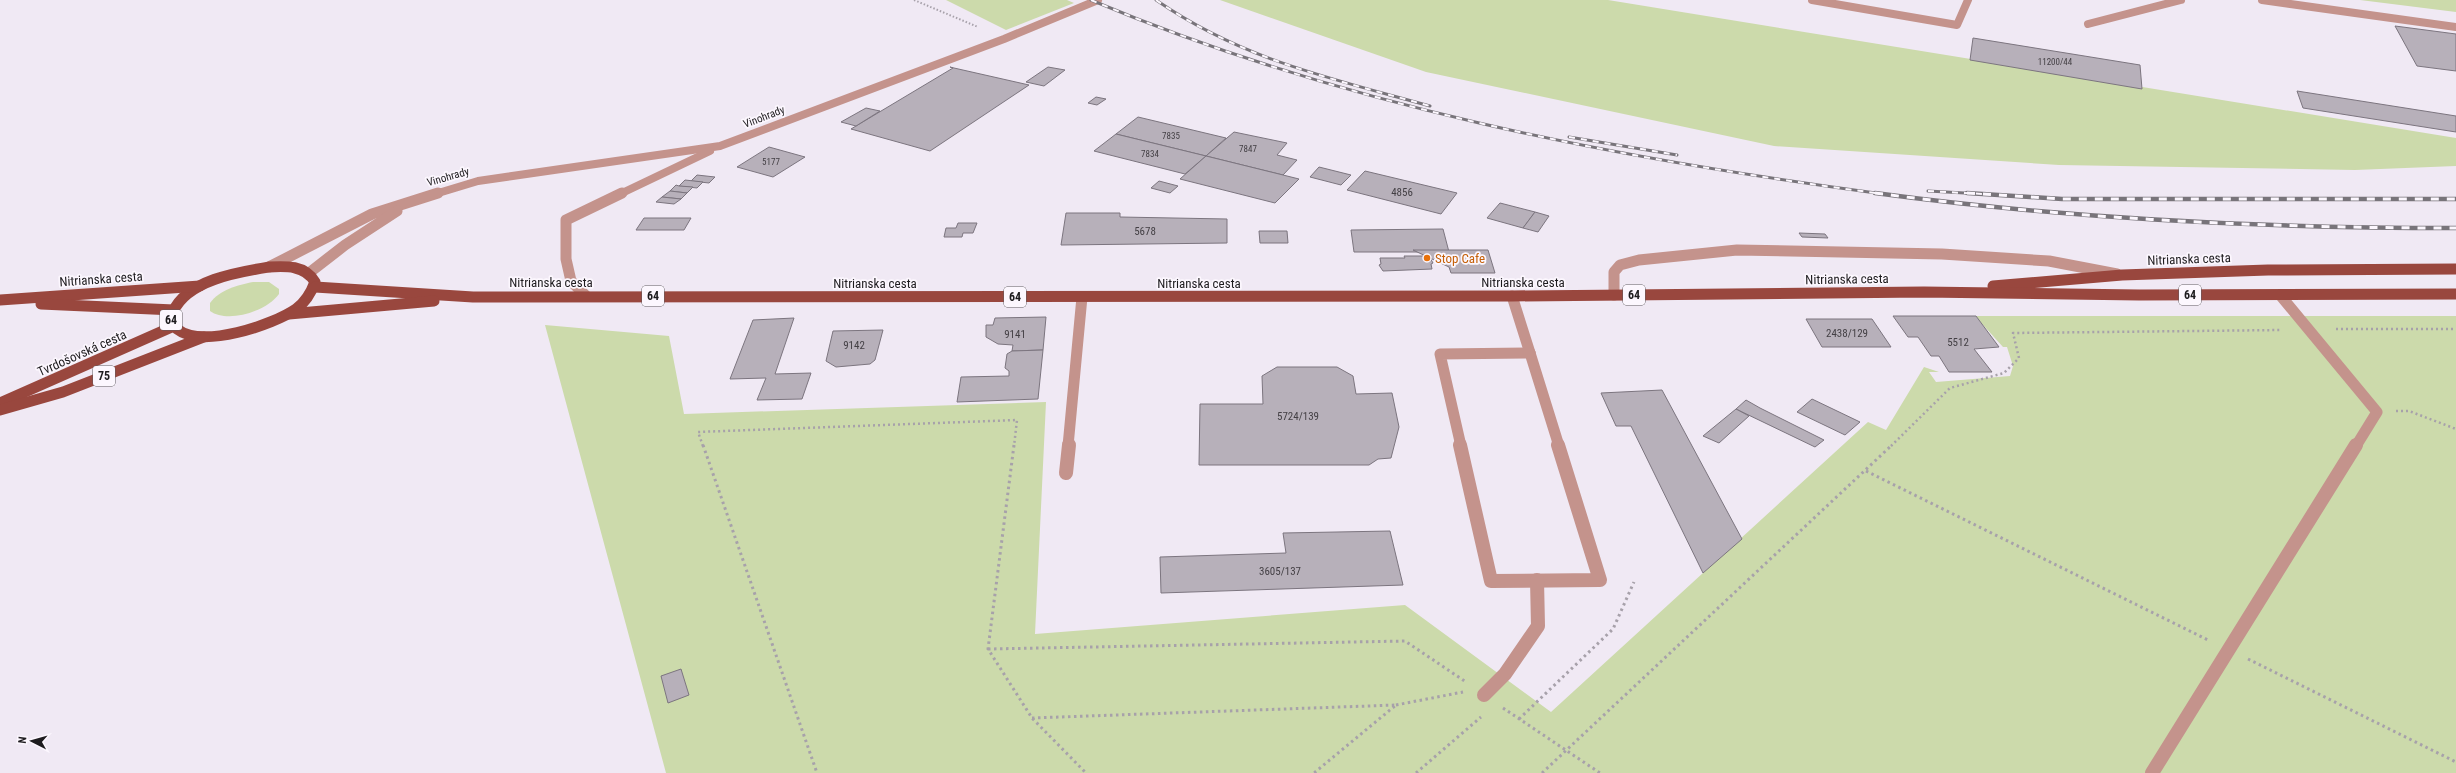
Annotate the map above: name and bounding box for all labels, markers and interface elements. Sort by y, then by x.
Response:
house number: 11200/44 [2038,57,2073,67]
street label: Vinohrady [741,103,787,131]
house number: 7835 [1162,131,1180,141]
house number: 7847 [1239,144,1257,154]
house number: 7834 [1141,149,1159,159]
house number: 5177 [762,157,780,167]
street label: Vinohrady [425,165,471,189]
house number: 4856 [1391,186,1413,199]
house number: 5678 [1134,225,1156,238]
street label: Nitrianska cesta [2147,250,2231,268]
place label: Stop Cafe [1435,251,1485,266]
marker: Stop Cafe [1422,253,1432,263]
street label: Nitrianska cesta [59,269,143,289]
street label: Nitrianska cesta [1805,271,1889,287]
street label: Nitrianska cesta [509,275,593,290]
street label: Nitrianska cesta [1481,275,1565,290]
street label: Nitrianska cesta [833,276,917,291]
street label: Nitrianska cesta [1157,276,1241,291]
road number: 64 [1623,285,1645,305]
road number: 64 [2179,285,2201,305]
road number: 64 [642,286,664,306]
road number: 64 [1004,287,1026,307]
road number: 64 [160,310,182,330]
street label: Tvrdošovská cesta [35,327,129,379]
house number: 2438/129 [1826,327,1868,340]
house number: 9141 [1004,328,1026,341]
house number: 5512 [1947,336,1969,349]
house number: 9142 [843,339,865,352]
road number: 75 [93,366,115,386]
house number: 5724/139 [1277,410,1319,423]
house number: 3605/137 [1259,565,1301,578]
north arrow [12,721,52,761]
text: N [16,736,29,744]

